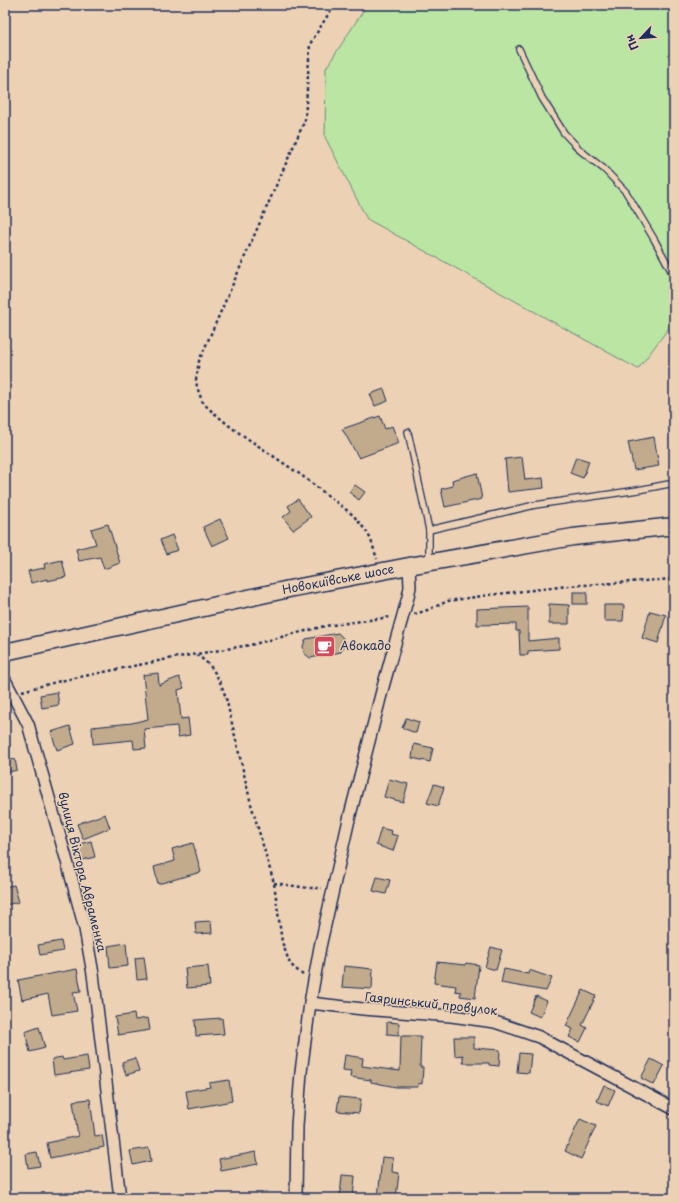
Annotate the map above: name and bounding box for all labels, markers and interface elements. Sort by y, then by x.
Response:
north arrow [621,18,661,58]
text: Пн [620,32,643,53]
street label: Новокиївське шосе [280,559,396,598]
cafe icon: Авокадо [311,633,337,659]
place label: Авокадо [340,636,391,654]
street label: вулиця Віктора Авраменка [54,790,112,954]
street label: Гаяринський провулок [364,987,499,1019]

